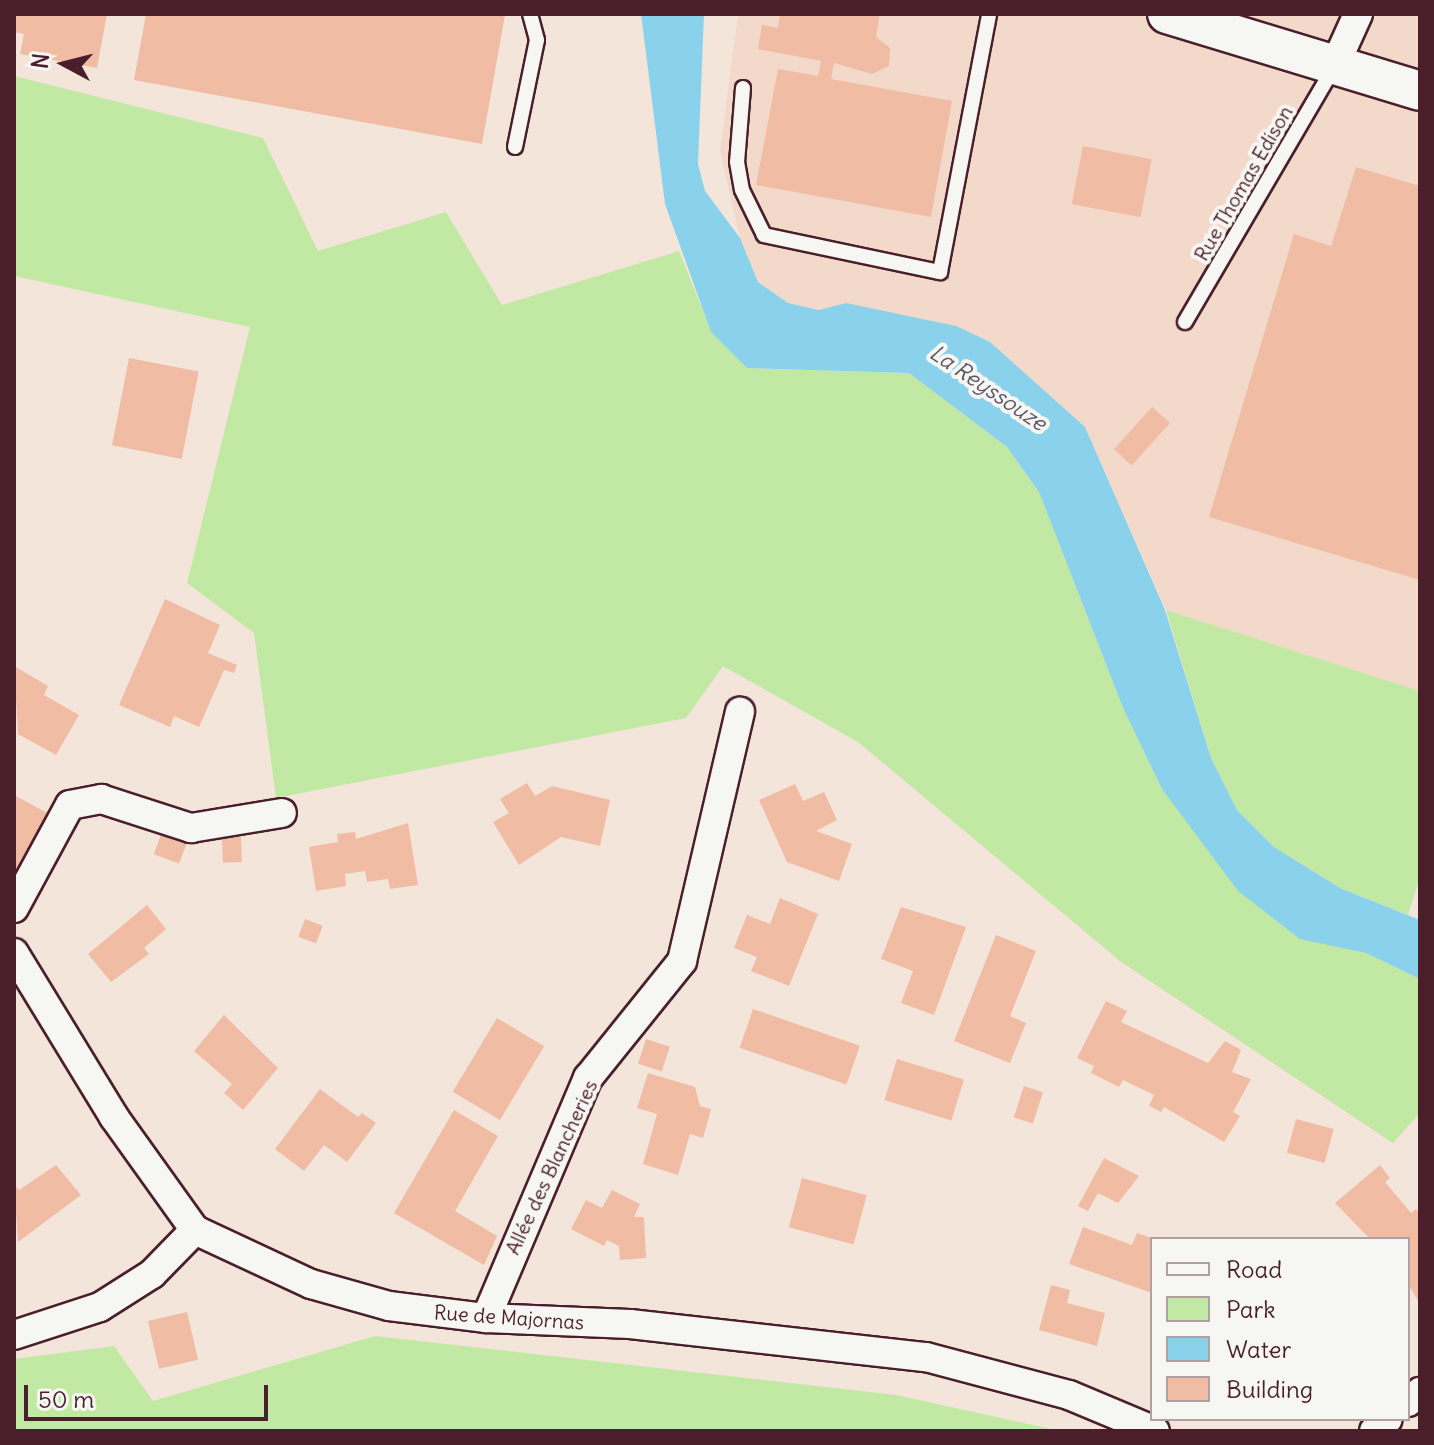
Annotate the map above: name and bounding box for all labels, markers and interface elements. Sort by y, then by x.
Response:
north arrow [24,24,104,104]
text: N [25,52,55,70]
street label: Rue Thomas Edison [1189,101,1297,265]
water label: La Reyssouze [925,339,1051,437]
street label: Allée des Blancheries [500,1076,602,1258]
legend [1150,1237,1410,1421]
text: Road [1226,1254,1282,1284]
text: Park [1226,1294,1276,1324]
street label: Rue de Majornas [433,1300,585,1334]
text: Water [1226,1334,1291,1364]
scale bar [28,1369,272,1419]
text: Building [1226,1374,1313,1404]
text: 50 m [38,1384,94,1414]

